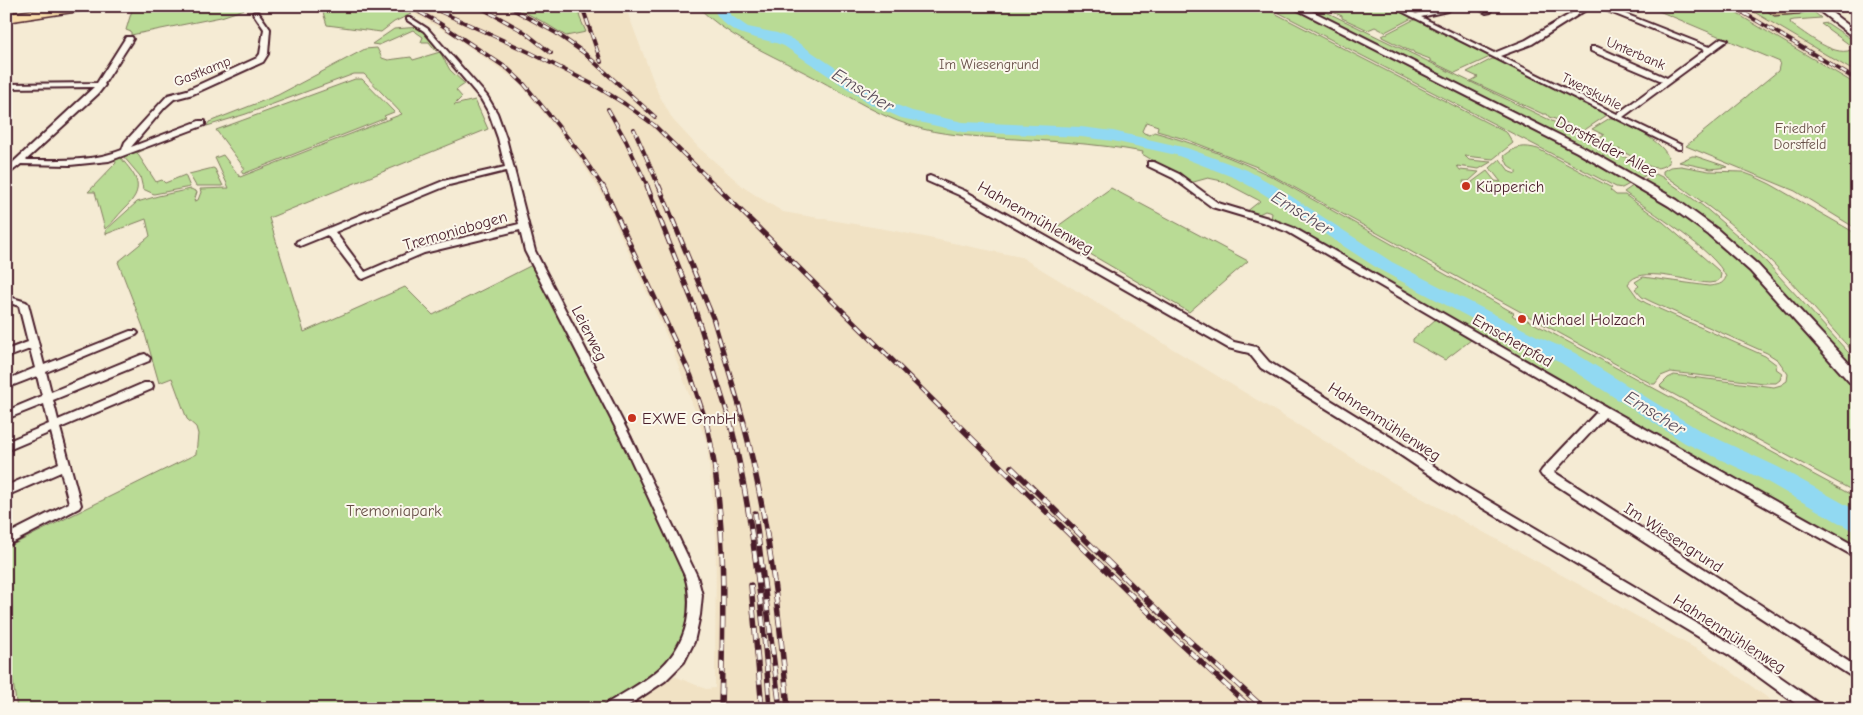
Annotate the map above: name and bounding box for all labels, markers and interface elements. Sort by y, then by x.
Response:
street label: Unterbank [1604,33,1668,74]
street label: Gastkamp [171,52,233,91]
park label: Im Wiesengrund [939,56,1039,73]
water label: Emscher [828,64,898,117]
street label: Twerskuhle [1559,69,1625,114]
street label: Dorstfelder Allee [1553,113,1660,181]
park label: Friedhof Dorstfeld [1774,120,1826,153]
street label: Hahnenmühlenweg [975,178,1096,258]
place label: Küpperich [1476,178,1544,196]
marker: Küpperich [1460,180,1472,192]
water label: Emscher [1267,187,1337,241]
street label: Tremoniabogen [401,208,509,254]
street label: Leierweg [568,303,611,364]
street label: Emscherpfad [1469,311,1556,371]
place label: Michael Holzach [1532,311,1645,329]
marker: Michael Holzach [1516,313,1528,325]
street label: Hahnenmühlenweg [1325,379,1444,465]
water label: Emscher [1620,387,1690,441]
place label: EXWE GmbH [642,410,736,428]
marker: EXWE GmbH [626,412,638,424]
street label: Im Wiesengrund [1621,499,1726,576]
park label: Tremoniapark [346,502,442,520]
street label: Hahnenmühlenweg [1670,591,1789,677]

